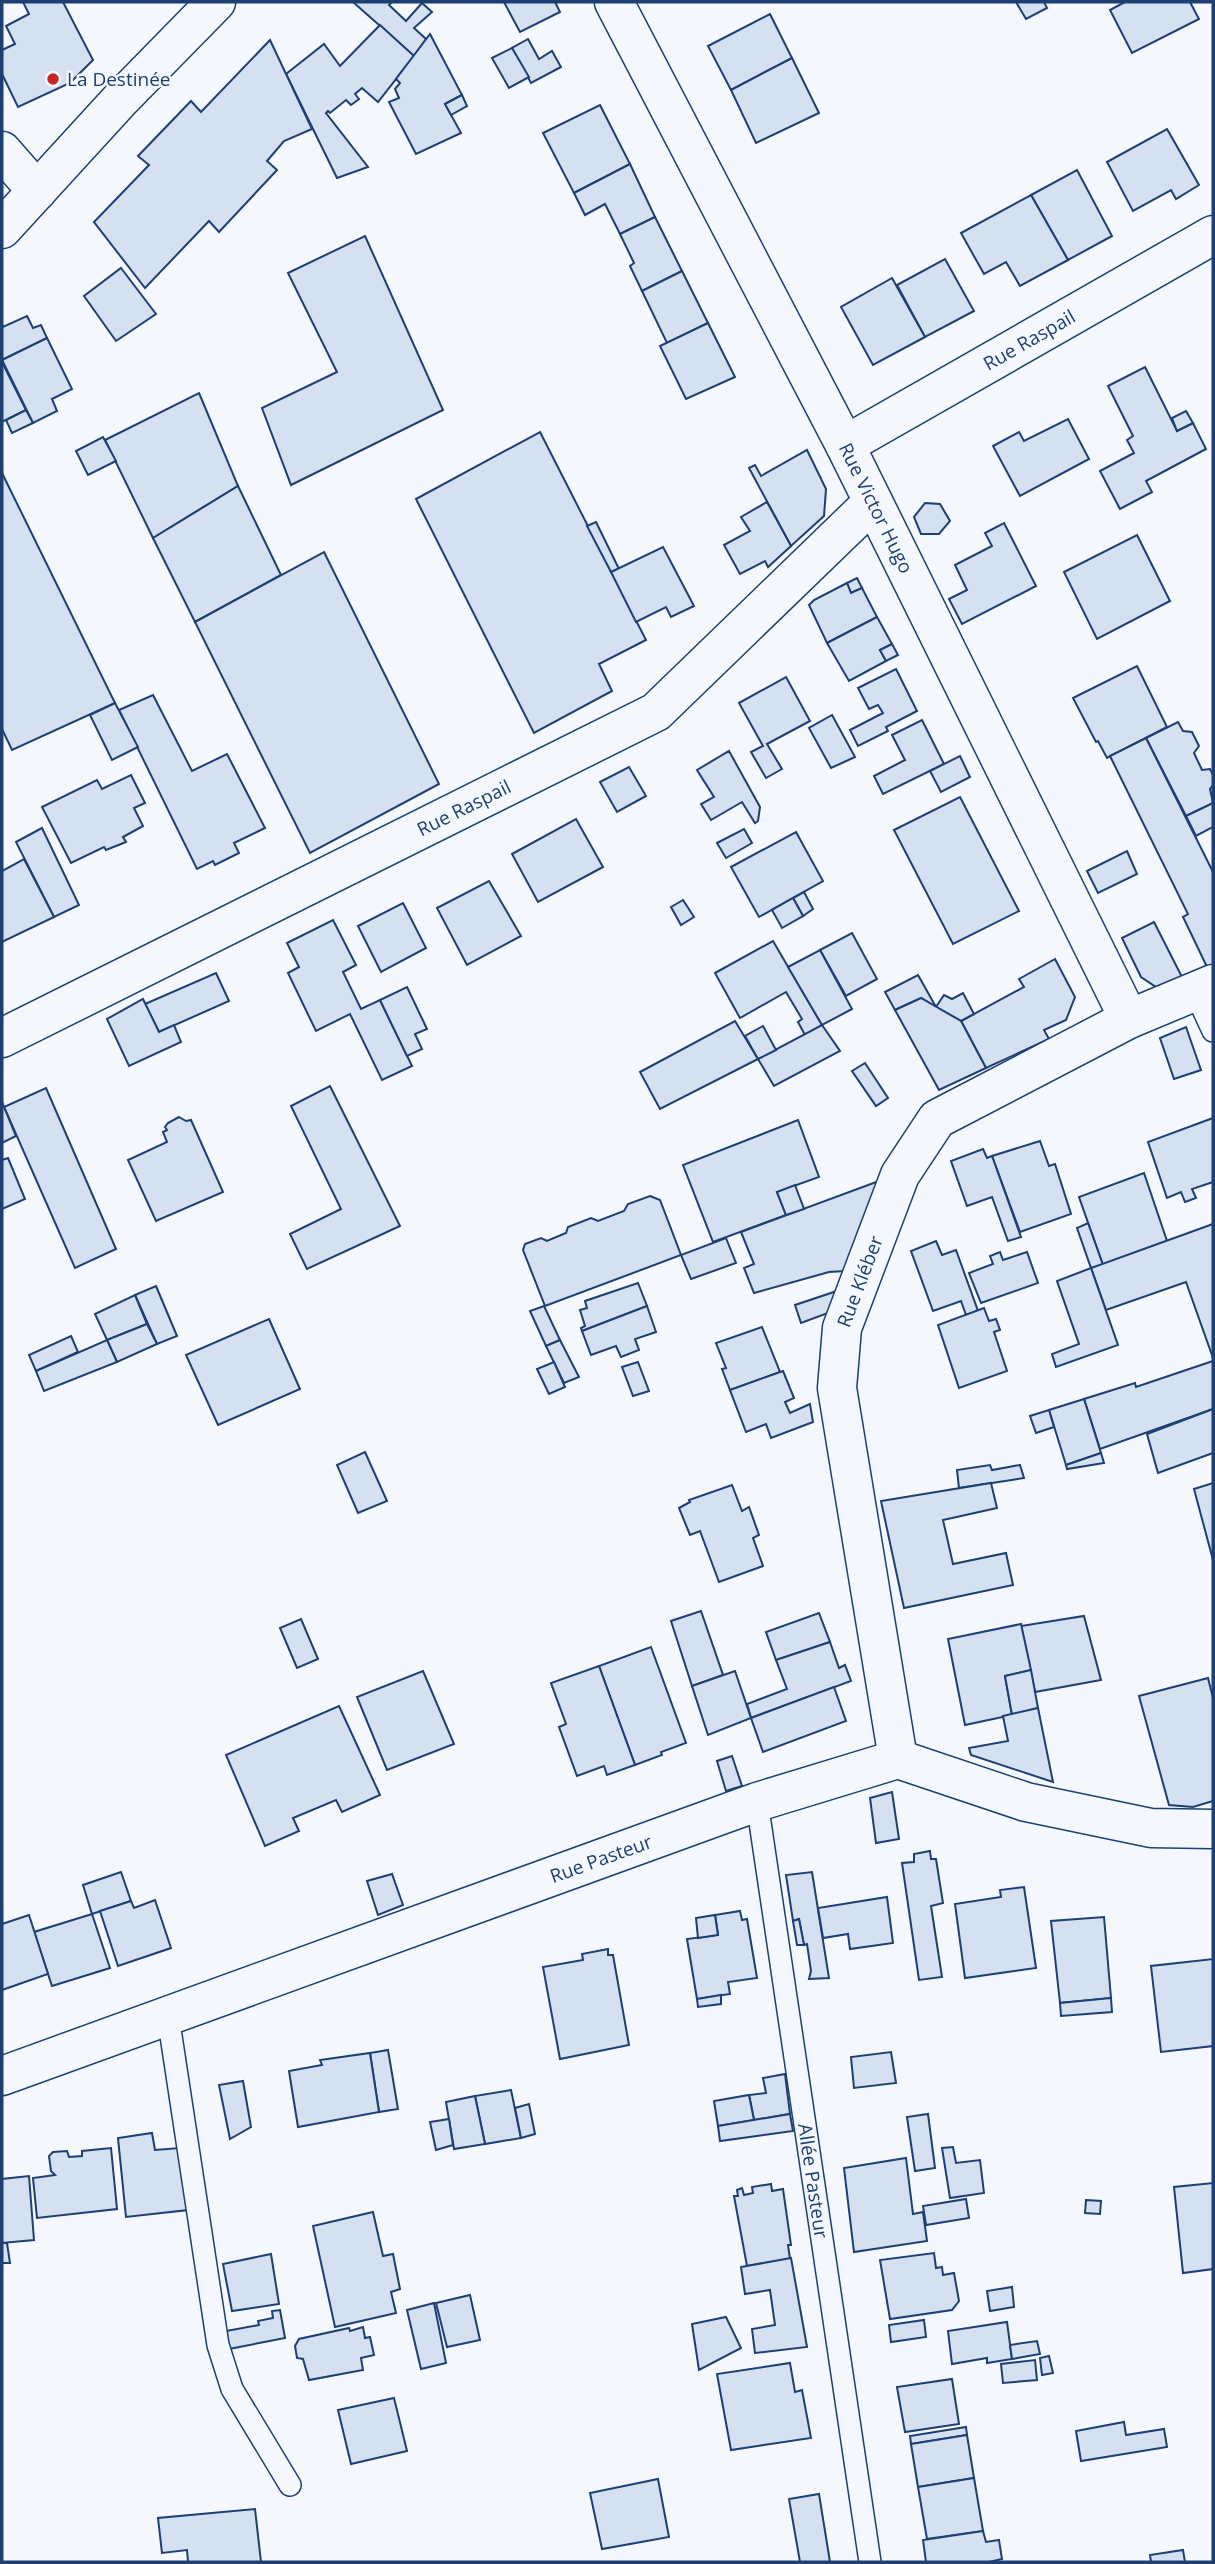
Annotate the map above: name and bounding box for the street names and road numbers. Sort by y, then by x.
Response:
street label: Rue Raspail [978,303,1080,377]
street label: Rue Victor Hugo [833,438,919,578]
street label: Rue Raspail [412,773,515,842]
street label: Rue Kléber [830,1232,889,1331]
street label: Rue Pasteur [546,1828,656,1889]
street label: Allée Pasteur [792,2122,835,2240]

